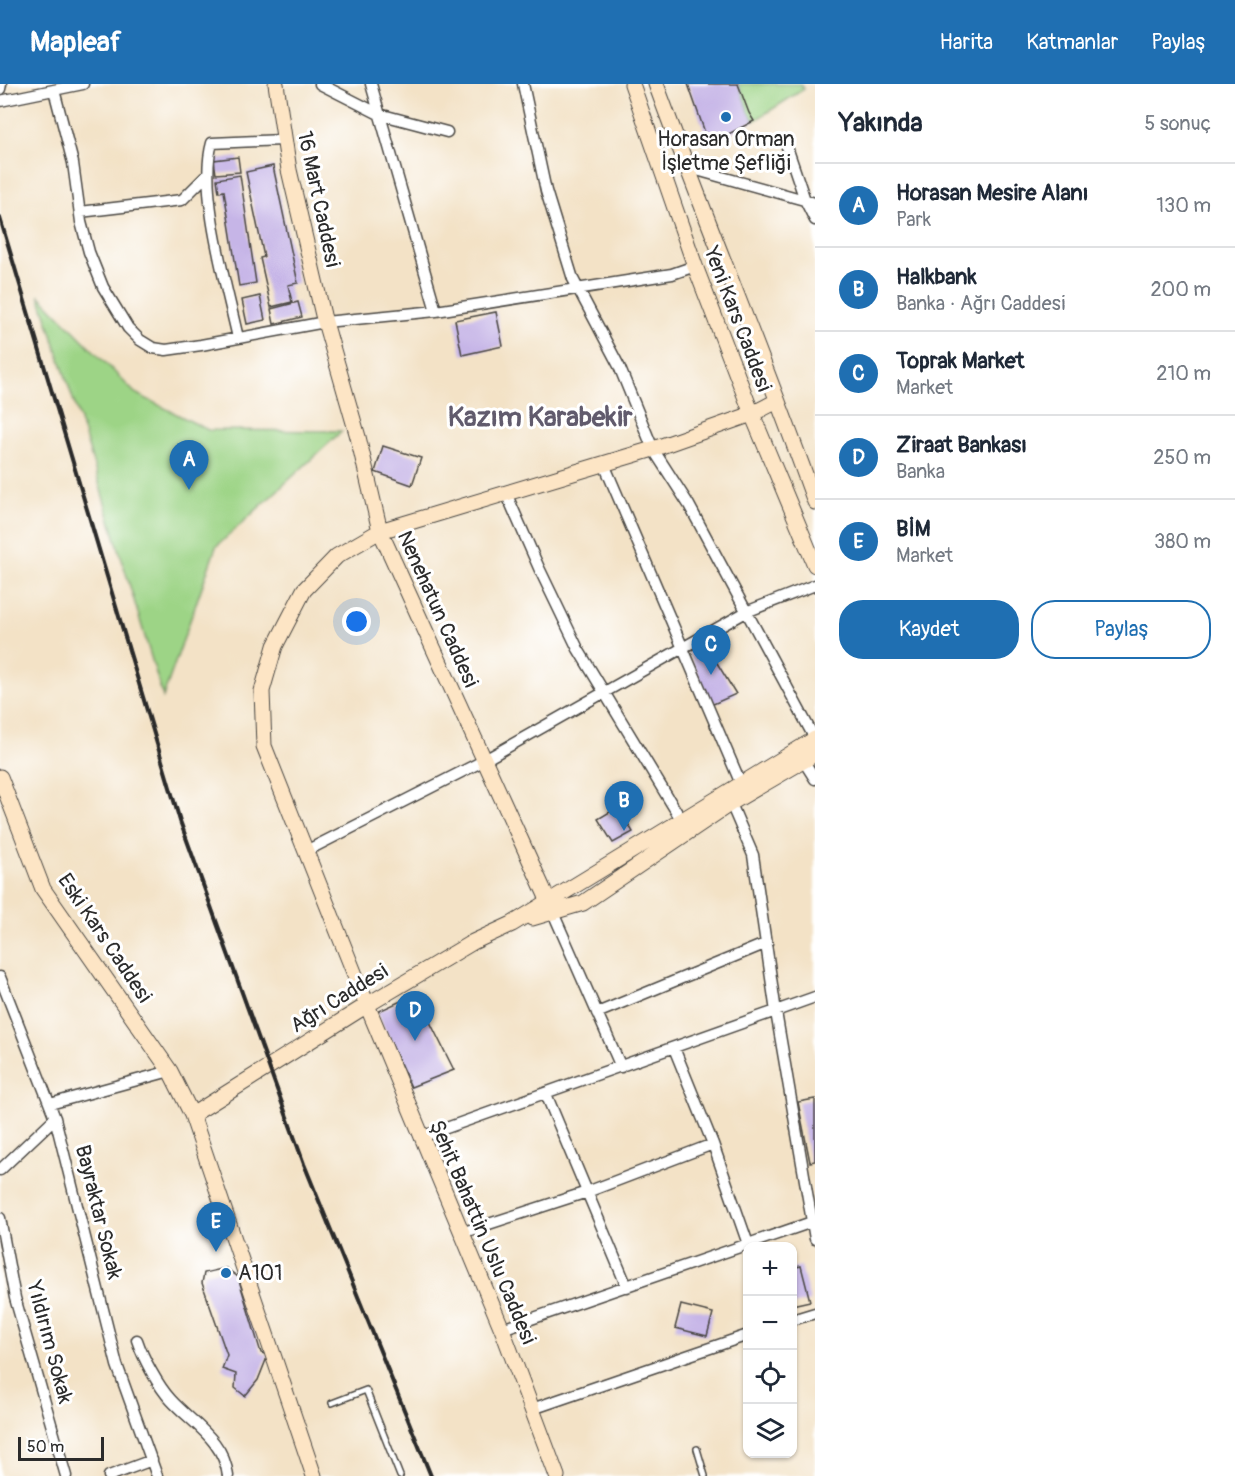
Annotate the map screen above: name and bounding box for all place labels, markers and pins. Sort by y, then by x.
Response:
marker: Horasan Orman İşletme Şefliği [719,110,733,124]
place label: Horasan Orman İşletme Şefliği [657,126,795,177]
pin: A [170,440,208,490]
pin: C [692,626,730,675]
pin: B [604,782,644,831]
pin: D [396,992,434,1041]
pin: E [196,1202,236,1252]
place label: A101 [238,1260,282,1287]
marker: A101 [219,1266,233,1280]

